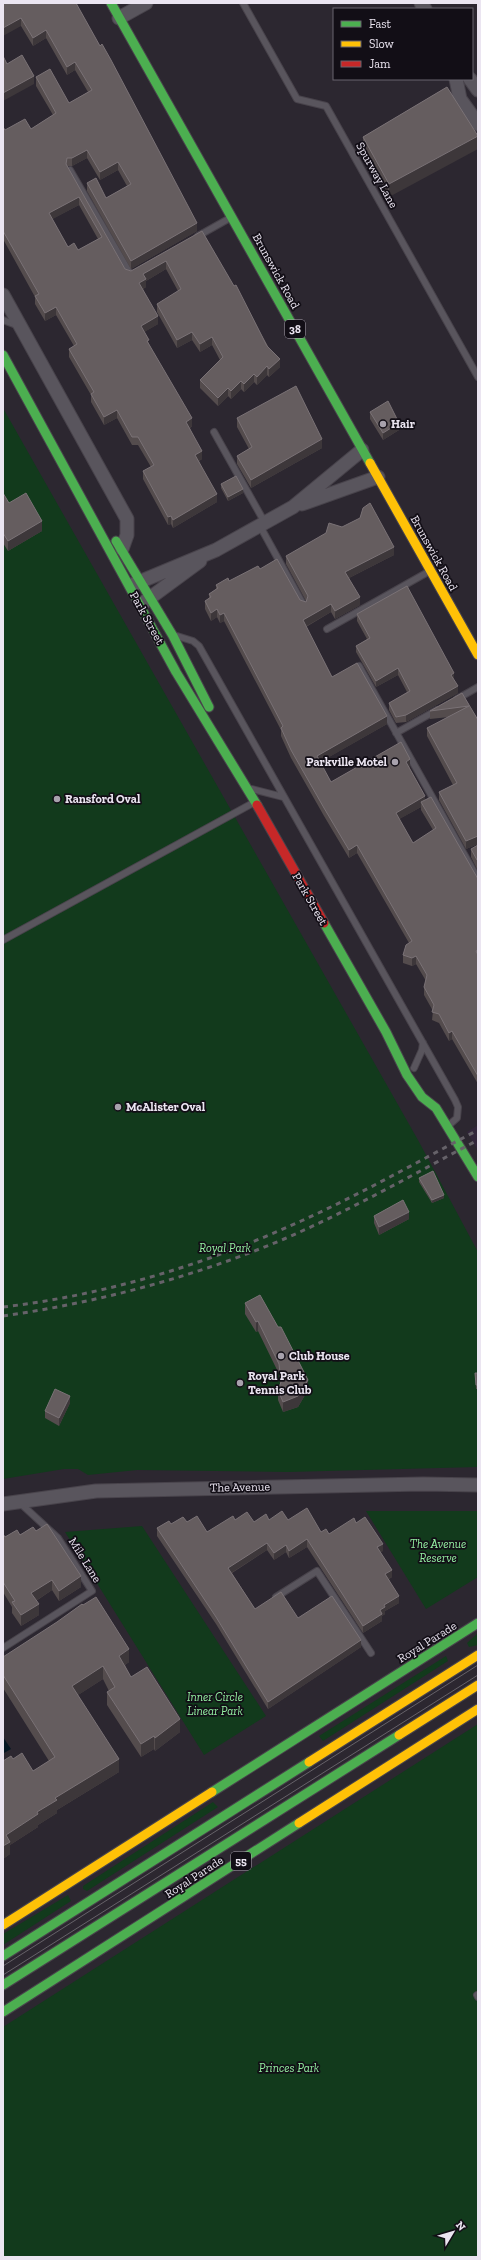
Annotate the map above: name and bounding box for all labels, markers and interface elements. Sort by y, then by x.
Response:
legend [333,8,473,80]
text: Fast [369,17,392,31]
text: Slow [369,37,395,51]
text: Jam [369,57,391,71]
street label: Spurway Lane [353,140,401,211]
street label: Brunswick Road [250,231,303,311]
road number: 38 [285,320,305,338]
place label: Hair [391,417,416,431]
marker: Hair [378,419,388,429]
street label: Brunswick Road [408,513,461,593]
street label: Park Street [127,589,167,647]
place label: Parkville Motel [306,755,388,769]
marker: Parkville Motel [390,757,400,767]
place label: Ransford Oval [65,792,141,806]
marker: Ransford Oval [52,794,62,804]
street label: Park Street [289,870,331,928]
place label: McAlister Oval [126,1100,206,1114]
marker: McAlister Oval [113,1102,123,1112]
park label: Royal Park [199,1241,252,1255]
place label: Club House [289,1349,350,1363]
marker: Club House [276,1351,286,1361]
place label: Royal Park Tennis Club [248,1369,312,1397]
marker: Royal Park Tennis Club [235,1378,245,1388]
street label: The Avenue [210,1479,271,1495]
street label: Mile Lane [66,1535,104,1585]
park label: The Avenue Reserve [410,1537,466,1565]
street label: Royal Parade [395,1618,459,1666]
park label: Inner Circle Linear Park [187,1690,243,1718]
road number: 55 [231,1852,251,1870]
street label: Royal Parade [162,1853,226,1901]
park label: Princes Park [259,2061,320,2075]
north arrow [433,2212,473,2252]
text: N [453,2219,469,2234]

